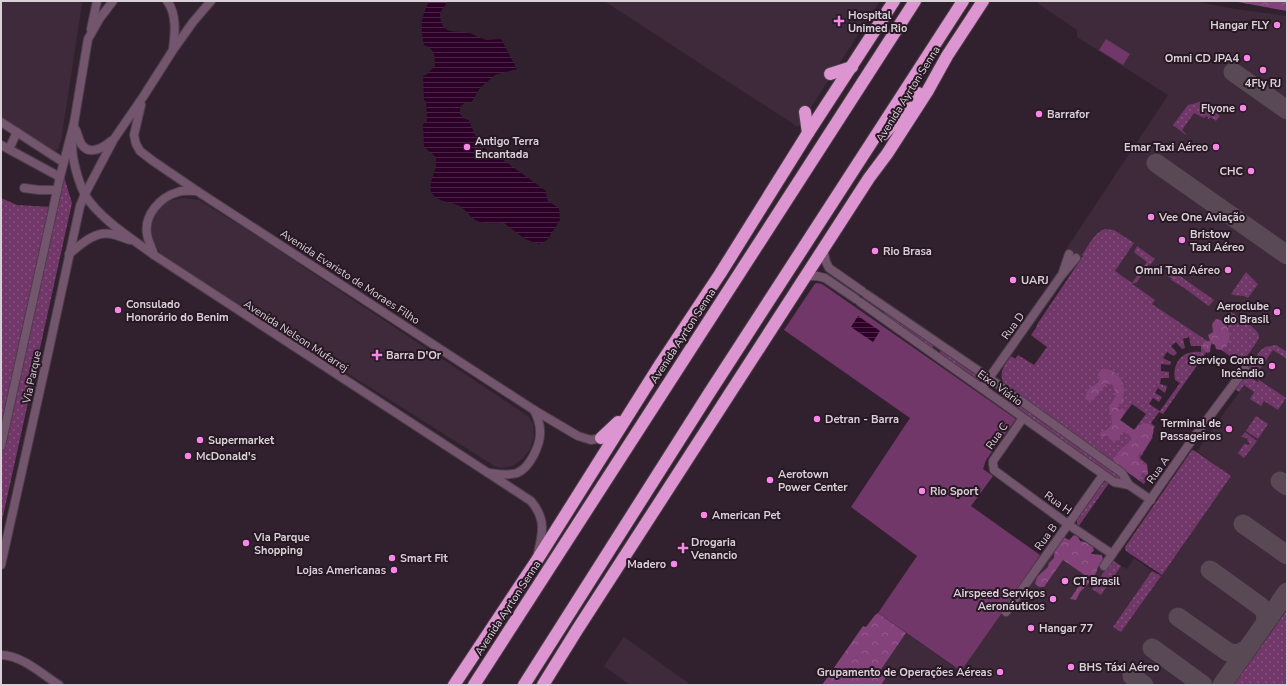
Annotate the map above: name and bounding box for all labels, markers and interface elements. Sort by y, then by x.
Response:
place label: Hospital Unimed Rio [848,8,907,36]
marker: Hospital Unimed Rio [833,15,845,27]
place label: Hangar FLY [1210,18,1270,33]
marker: Hangar FLY [1272,20,1282,30]
street label: Avenida Ayrton Senna [872,43,944,145]
place label: Omni CD JPA4 [1165,51,1239,66]
marker: Omni CD JPA4 [1242,53,1252,63]
marker: 4Fly RJ [1258,65,1268,75]
place label: 4Fly RJ [1245,76,1281,91]
place label: Flyone [1201,101,1235,116]
marker: Flyone [1238,103,1248,113]
place label: Barrafor [1047,107,1090,122]
marker: Barrafor [1034,109,1044,119]
place label: Antigo Terra Encantada [475,134,539,162]
place label: Emar Taxi Aéreo [1124,140,1208,155]
marker: Antigo Terra Encantada [462,142,472,152]
marker: Emar Taxi Aéreo [1211,142,1221,152]
place label: CHC [1220,164,1244,179]
marker: CHC [1246,166,1256,176]
place label: Vee One Aviação [1158,210,1245,225]
marker: Vee One Aviação [1146,212,1156,222]
street label: Avenida Evaristo de Moraes Filho [277,226,423,328]
place label: Bristow Taxi Aéreo [1190,227,1244,255]
marker: Bristow Taxi Aéreo [1177,235,1187,245]
place label: Rio Brasa [883,244,932,259]
marker: Rio Brasa [870,246,880,256]
place label: Omni Taxi Aéreo [1135,263,1220,278]
marker: Omni Taxi Aéreo [1223,265,1233,275]
place label: UARJ [1021,273,1049,288]
marker: UARJ [1008,275,1018,285]
street label: Avenida Ayrton Senna [647,285,719,386]
street label: Avenida Nelson Mufarrej [241,296,351,376]
place label: Consulado Honorário do Benim [126,297,229,325]
place label: Aeroclube do Brasil [1217,299,1269,327]
marker: Consulado Honorário do Benim [113,305,123,315]
marker: Aeroclube do Brasil [1272,307,1282,317]
street label: Rua D [998,309,1028,343]
place label: Barra D'Or [386,348,442,363]
street label: Via Parque [19,349,45,406]
marker: Barra D'Or [371,349,383,361]
place label: Serviço Contra Incêndio [1189,353,1264,381]
marker: Serviço Contra Incêndio [1267,361,1277,371]
street label: Eixo Viário [975,367,1025,409]
place label: Detran - Barra [825,412,899,427]
marker: Detran - Barra [812,414,822,424]
place label: Terminal de Passageiros [1160,416,1221,444]
street label: Rua C [982,420,1012,452]
marker: Terminal de Passageiros [1224,424,1234,434]
place label: Supermarket [208,433,275,448]
marker: Supermarket [195,435,205,445]
place label: McDonald's [196,449,256,464]
marker: McDonald's [183,451,193,461]
street label: Rua A [1143,453,1173,487]
place label: Aerotown Power Center [778,467,848,495]
marker: Aerotown Power Center [765,475,775,485]
place label: Rio Sport [930,484,979,499]
marker: Rio Sport [917,486,927,496]
street label: Rua H [1041,488,1075,518]
place label: American Pet [712,508,781,523]
marker: American Pet [699,510,709,520]
street label: Rua B [1031,521,1061,553]
place label: Via Parque Shopping [253,530,310,558]
place label: Drogaria Venancio [690,535,737,563]
marker: Via Parque Shopping [241,538,251,548]
marker: Drogaria Venancio [678,543,688,553]
place label: Smart Fit [400,551,448,566]
marker: Smart Fit [387,553,397,563]
street label: Avenida Ayrton Senna [472,557,544,658]
place label: Madero [627,557,666,572]
marker: Madero [669,559,679,569]
place label: Lojas Americanas [296,563,386,578]
marker: Lojas Americanas [389,565,399,575]
place label: CT Brasil [1073,574,1120,589]
marker: CT Brasil [1060,576,1070,586]
place label: Airspeed Serviços Aeronáuticos [953,586,1045,614]
marker: Airspeed Serviços Aeronáuticos [1048,594,1058,604]
place label: Hangar 77 [1039,621,1093,636]
marker: Hangar 77 [1026,623,1036,633]
place label: BHS Táxi Aéreo [1079,660,1159,675]
marker: BHS Táxi Aéreo [1066,662,1076,672]
place label: Grupamento de Operações Aéreas [817,665,992,680]
marker: Grupamento de Operações Aéreas [995,667,1005,677]

